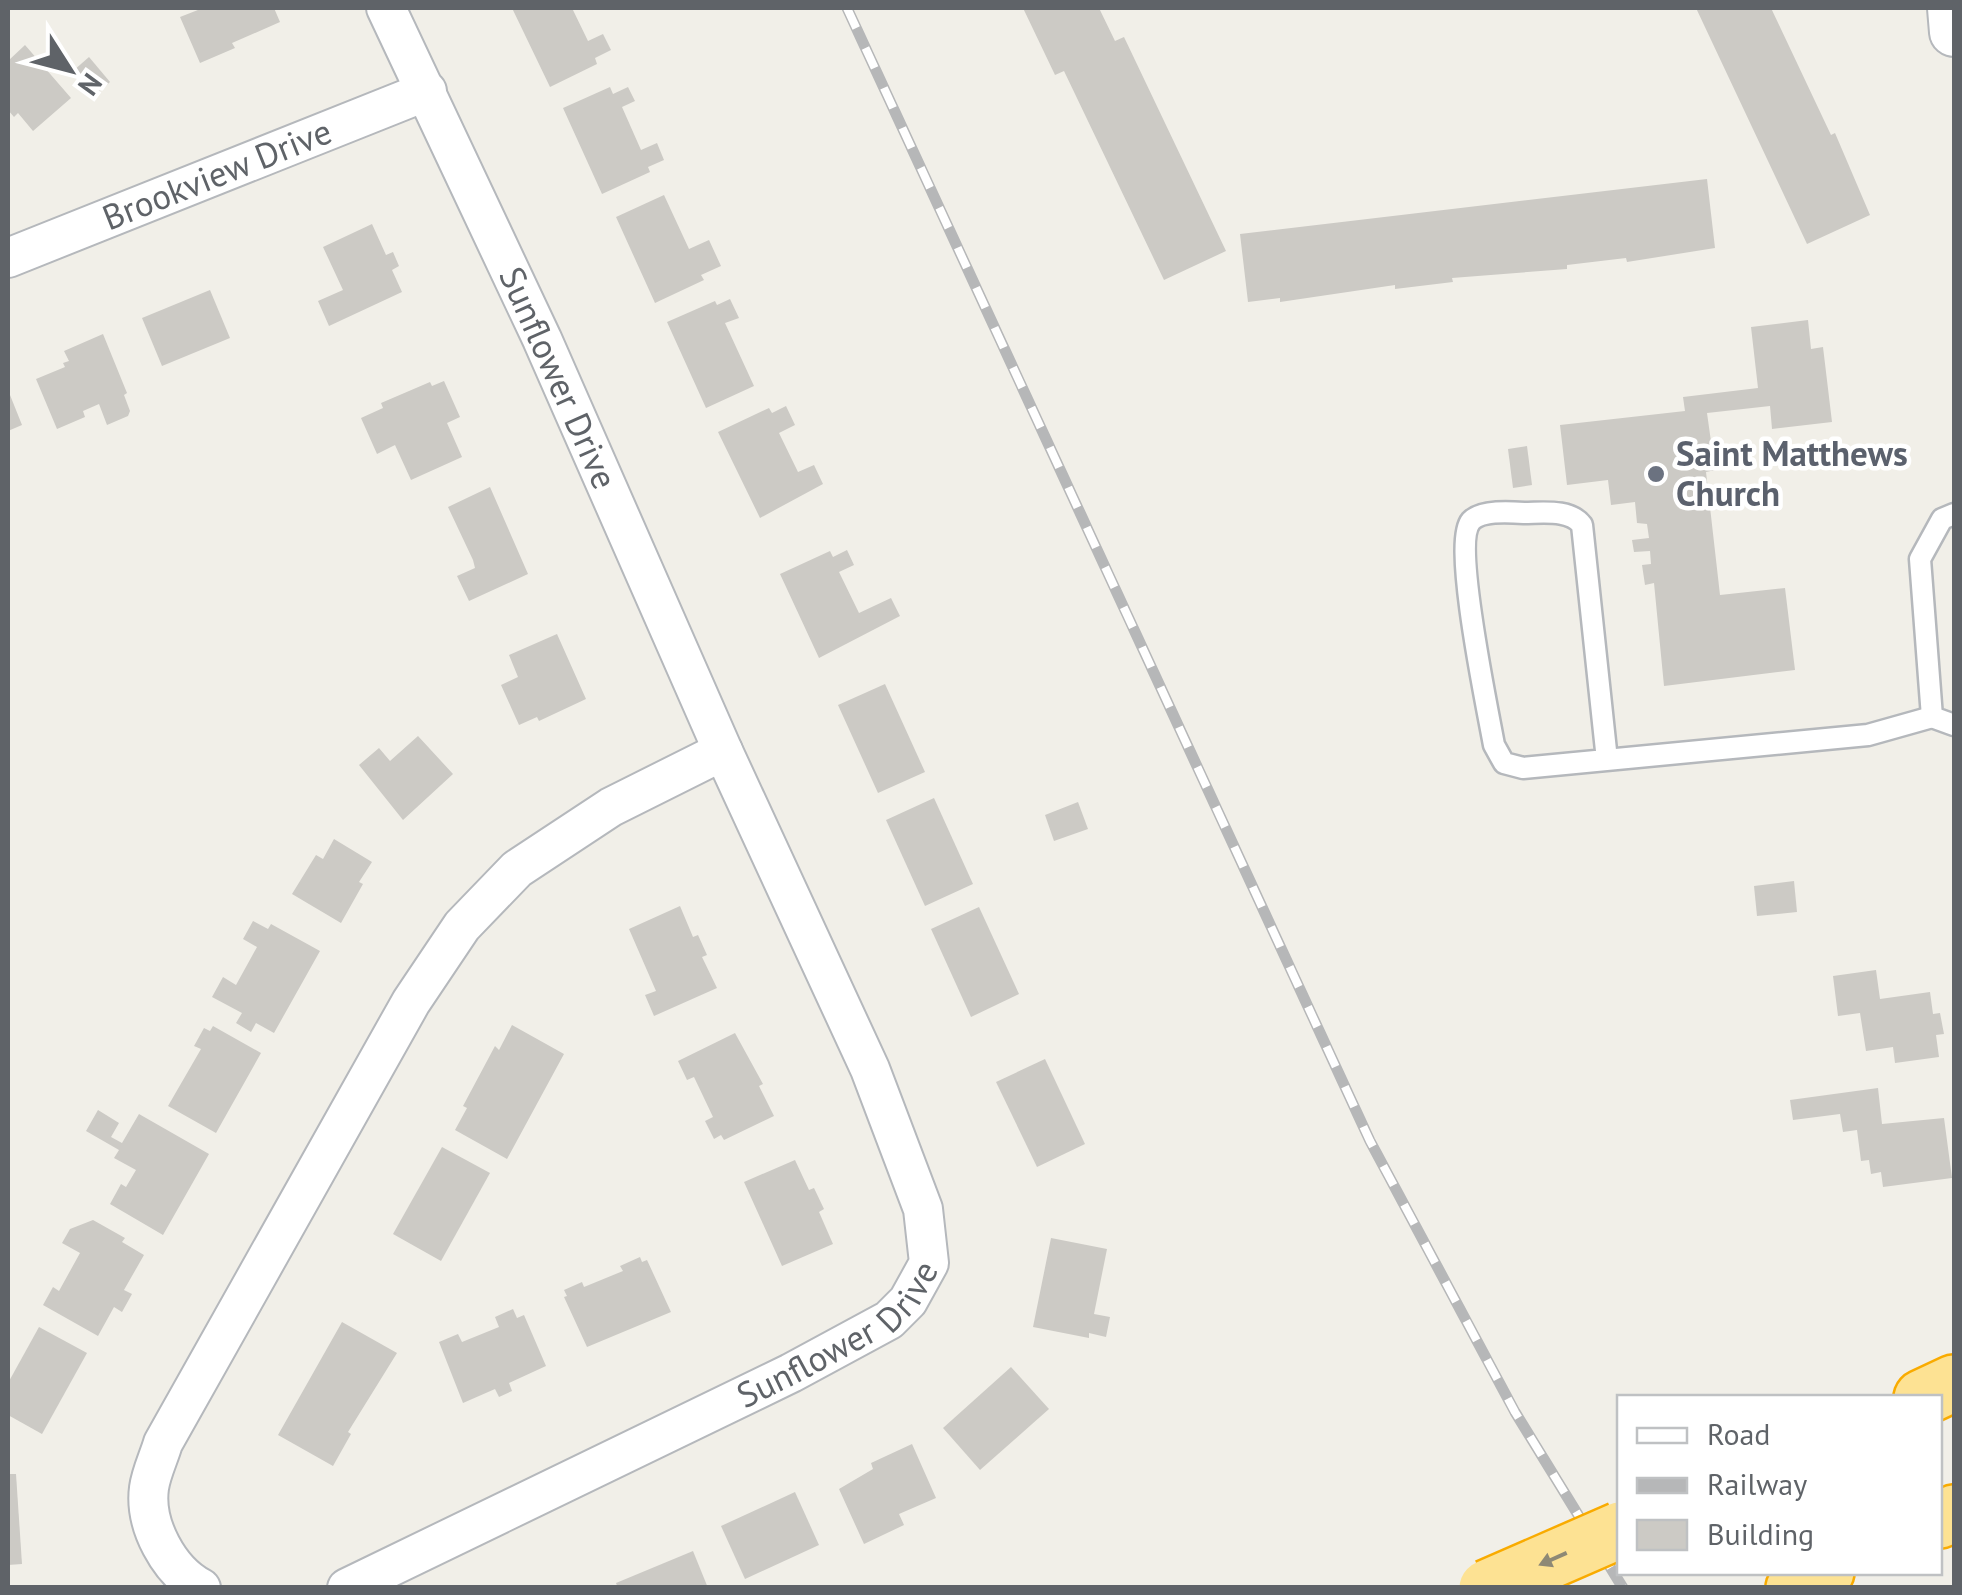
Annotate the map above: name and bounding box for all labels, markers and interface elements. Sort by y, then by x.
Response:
north arrow [20,20,120,120]
text: N [70,67,111,103]
street label: Brookview Drive [95,107,338,240]
street label: Sunflower Drive [489,259,628,496]
place label: Saint Matthews Church [1676,430,1908,516]
marker: Saint Matthews Church [1645,463,1667,485]
street label: Sunflower Drive [729,1252,948,1418]
legend [1617,1395,1942,1575]
text: Road [1707,1414,1771,1453]
text: Railway [1707,1464,1807,1503]
text: Building [1707,1514,1814,1553]
one-way arrow [1538,1550,1567,1567]

